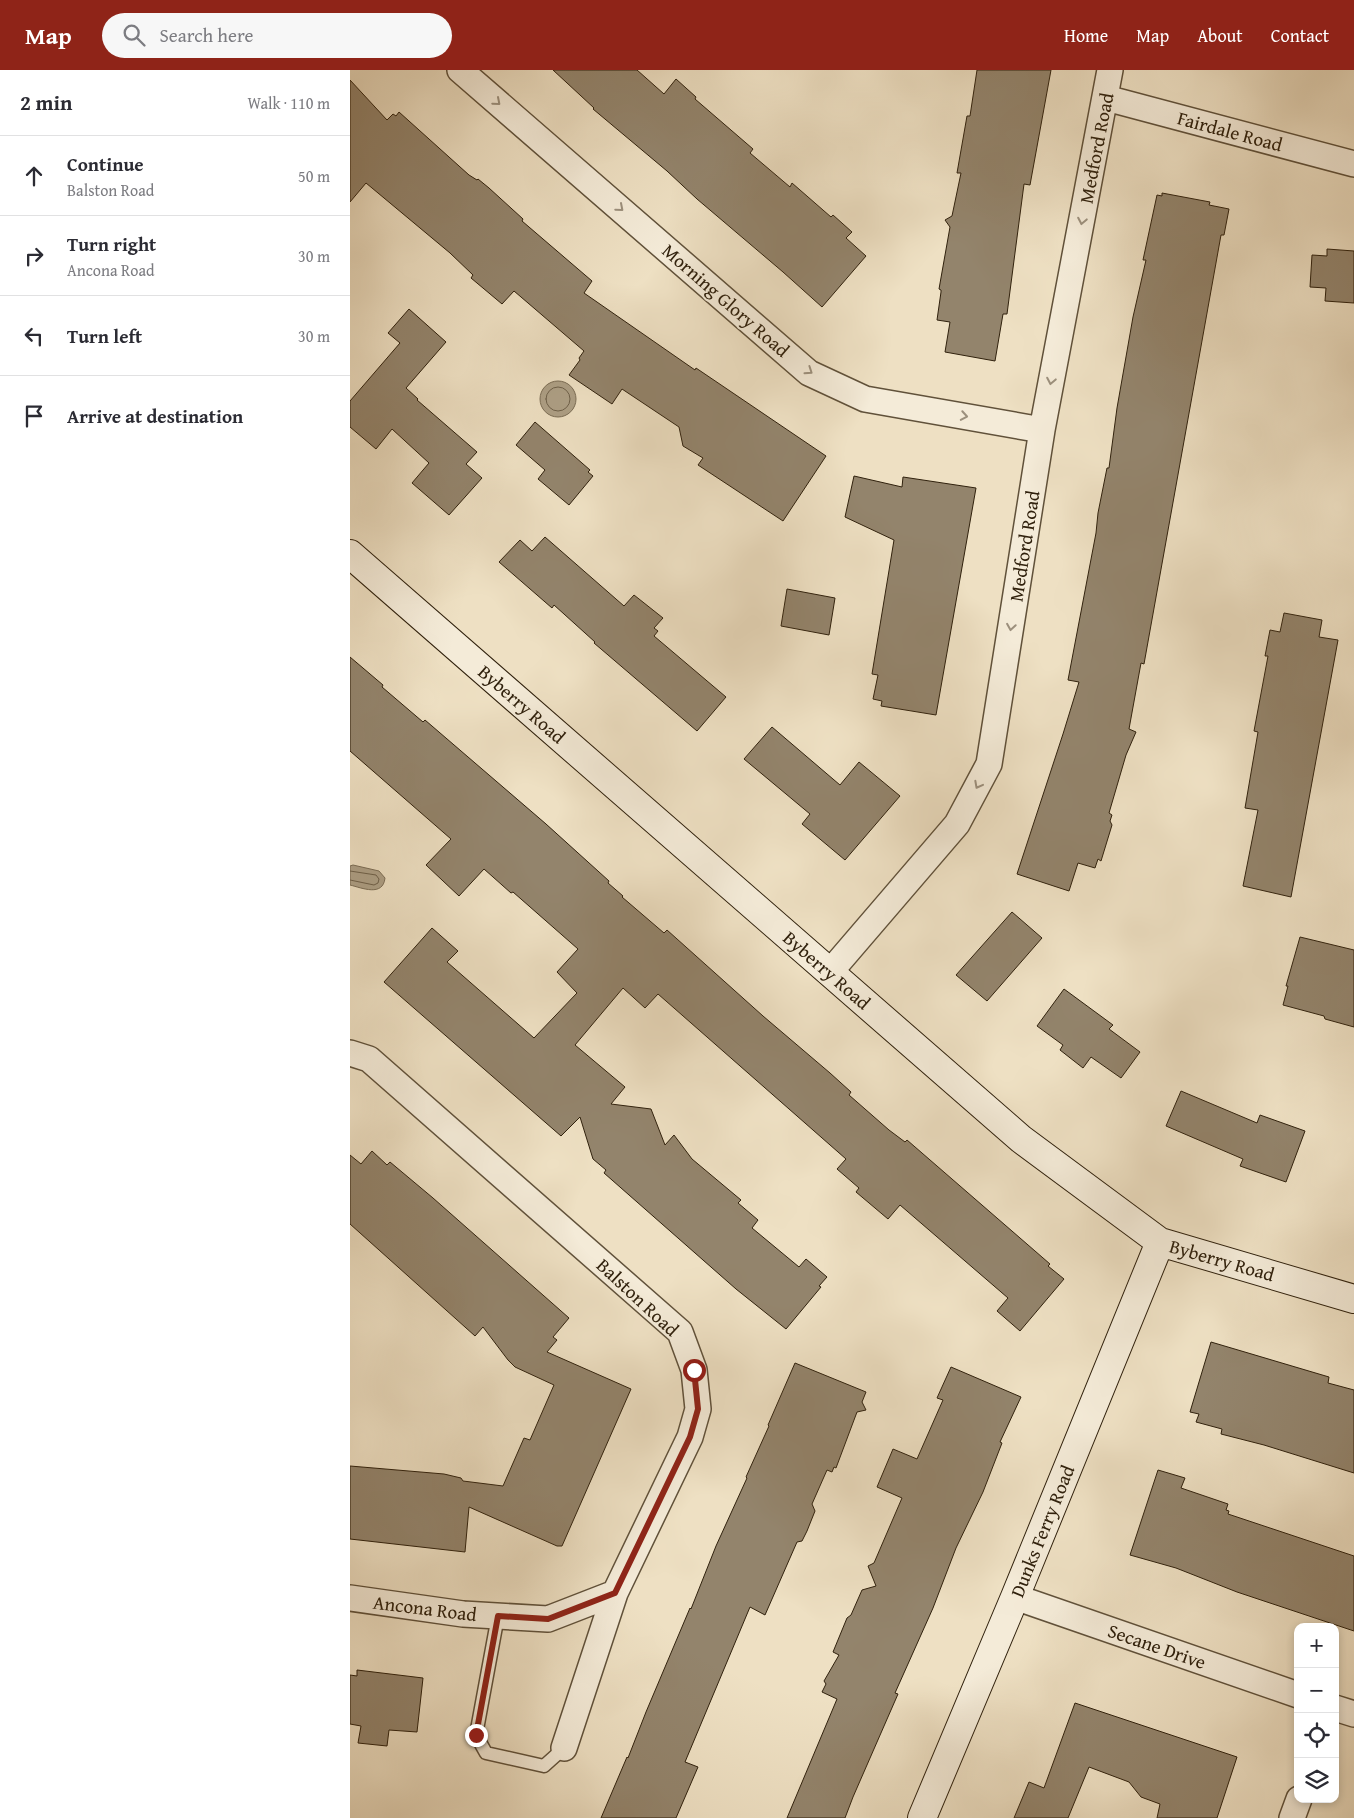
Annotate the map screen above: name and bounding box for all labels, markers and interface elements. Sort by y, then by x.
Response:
search box [102,13,452,58]
text: Map [25,18,72,53]
icon: search [120,21,148,49]
text: Search here [160,21,253,49]
text: Home [1064,22,1108,49]
text: Map [1136,22,1169,49]
text: About [1197,22,1243,49]
text: Contact [1271,22,1329,49]
text: 2 min [20,87,72,118]
street label: Medford Road [1072,89,1121,206]
text: Walk · 110 m [247,91,330,115]
one-way arrow [492,96,501,105]
street label: Fairdale Road [1174,104,1287,159]
text: Continue [67,150,144,178]
icon: ahead [20,162,48,190]
text: 50 m [298,164,330,188]
text: Balston Road [67,178,154,202]
one-way arrow [614,203,623,211]
one-way arrow [1077,217,1087,226]
text: Turn right [67,230,156,258]
street label: Morning Glory Road [656,237,797,364]
icon: right [20,242,48,270]
text: 30 m [298,244,330,268]
text: Ancona Road [67,258,155,282]
icon: left [20,322,48,350]
text: Turn left [67,322,142,350]
text: 30 m [298,324,330,348]
one-way arrow [804,365,813,374]
one-way arrow [1046,376,1057,385]
icon: arrive [20,402,48,430]
text: Arrive at destination [67,402,243,430]
one-way arrow [960,410,968,420]
street label: Medford Road [1001,488,1047,604]
one-way arrow [1006,623,1016,632]
street label: Byberry Road [472,658,573,751]
one-way arrow [974,780,984,789]
street label: Byberry Road [777,924,878,1017]
street label: Byberry Road [1166,1232,1279,1289]
street label: Balston Road [591,1251,686,1343]
route start [683,1359,706,1382]
street label: Dunks Ferry Road [1003,1460,1082,1601]
street label: Ancona Road [372,1588,479,1628]
street label: Secane Drive [1104,1616,1210,1676]
map controls [1294,1623,1339,1803]
button: + [1294,1623,1339,1668]
button: − [1294,1668,1339,1713]
button: locate [1294,1713,1339,1758]
route end [465,1724,488,1747]
button: layers [1294,1758,1339,1803]

